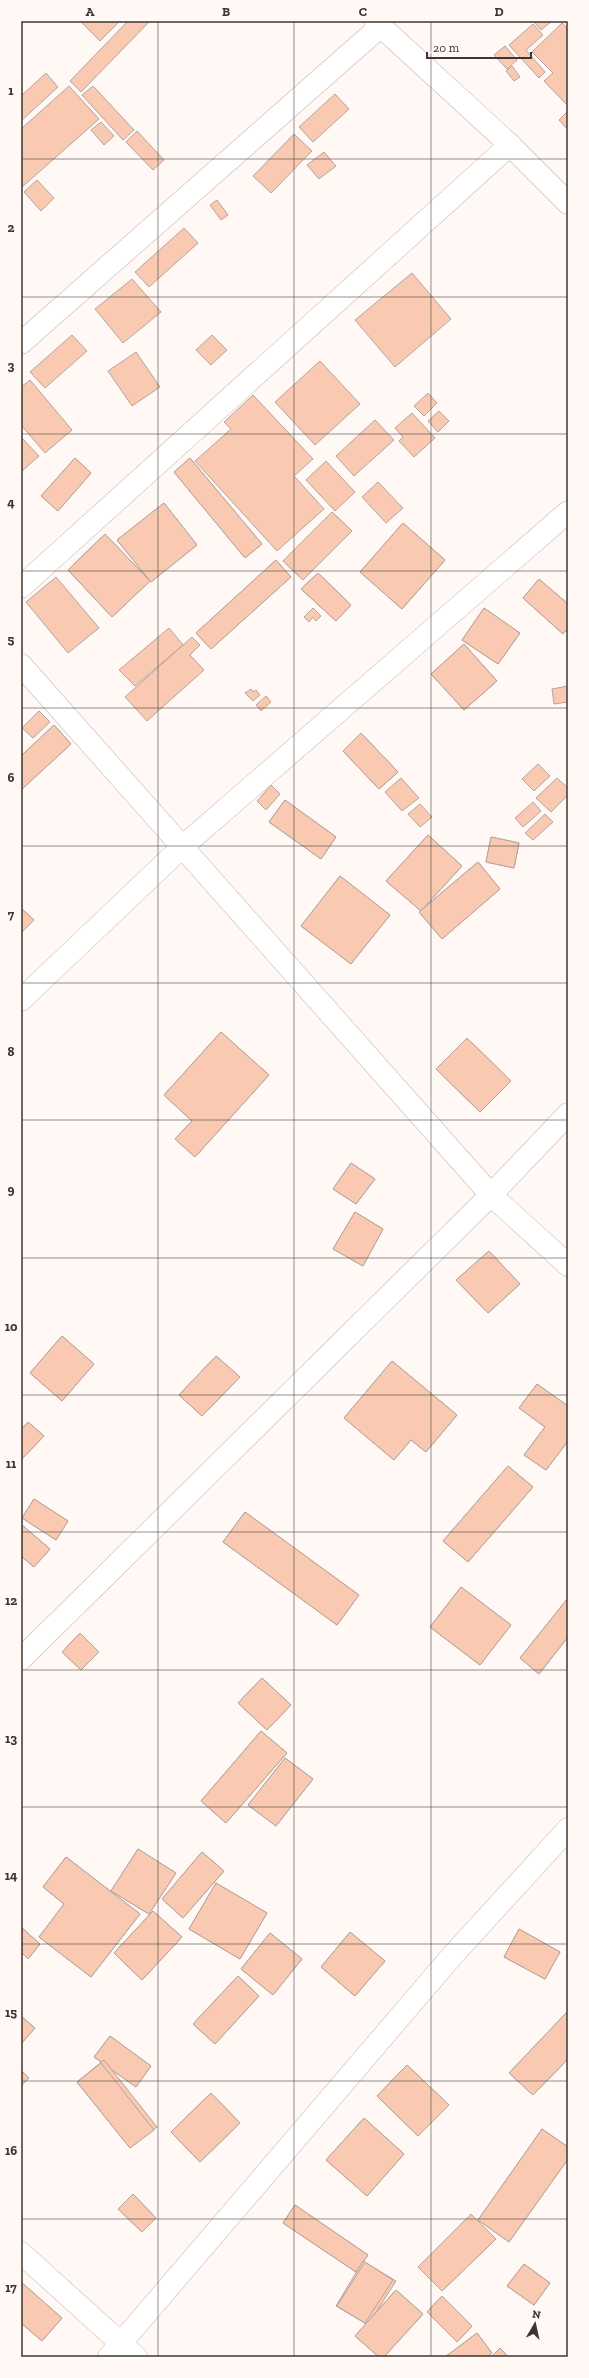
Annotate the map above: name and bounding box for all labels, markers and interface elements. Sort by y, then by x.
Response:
text: A [86,4,95,19]
text: B [222,4,230,19]
text: C [359,4,367,19]
text: D [494,4,504,19]
scale bar [427,34,531,60]
text: 20 m [433,41,460,55]
text: 1 [8,83,14,98]
text: 2 [8,220,15,235]
text: 3 [8,358,15,373]
text: 4 [7,495,15,510]
text: 5 [8,632,15,647]
text: 6 [8,770,15,785]
text: 7 [8,907,15,922]
text: 8 [7,1044,15,1059]
text: 9 [8,1182,15,1197]
text: 10 [5,1319,18,1334]
text: 11 [6,1456,17,1471]
text: 12 [5,1593,17,1608]
text: 13 [5,1731,17,1746]
text: 14 [5,1868,18,1883]
text: 15 [5,2005,17,2020]
text: 16 [5,2143,17,2158]
text: 17 [5,2280,17,2295]
north arrow [515,2304,555,2344]
text: N [531,2308,542,2322]

